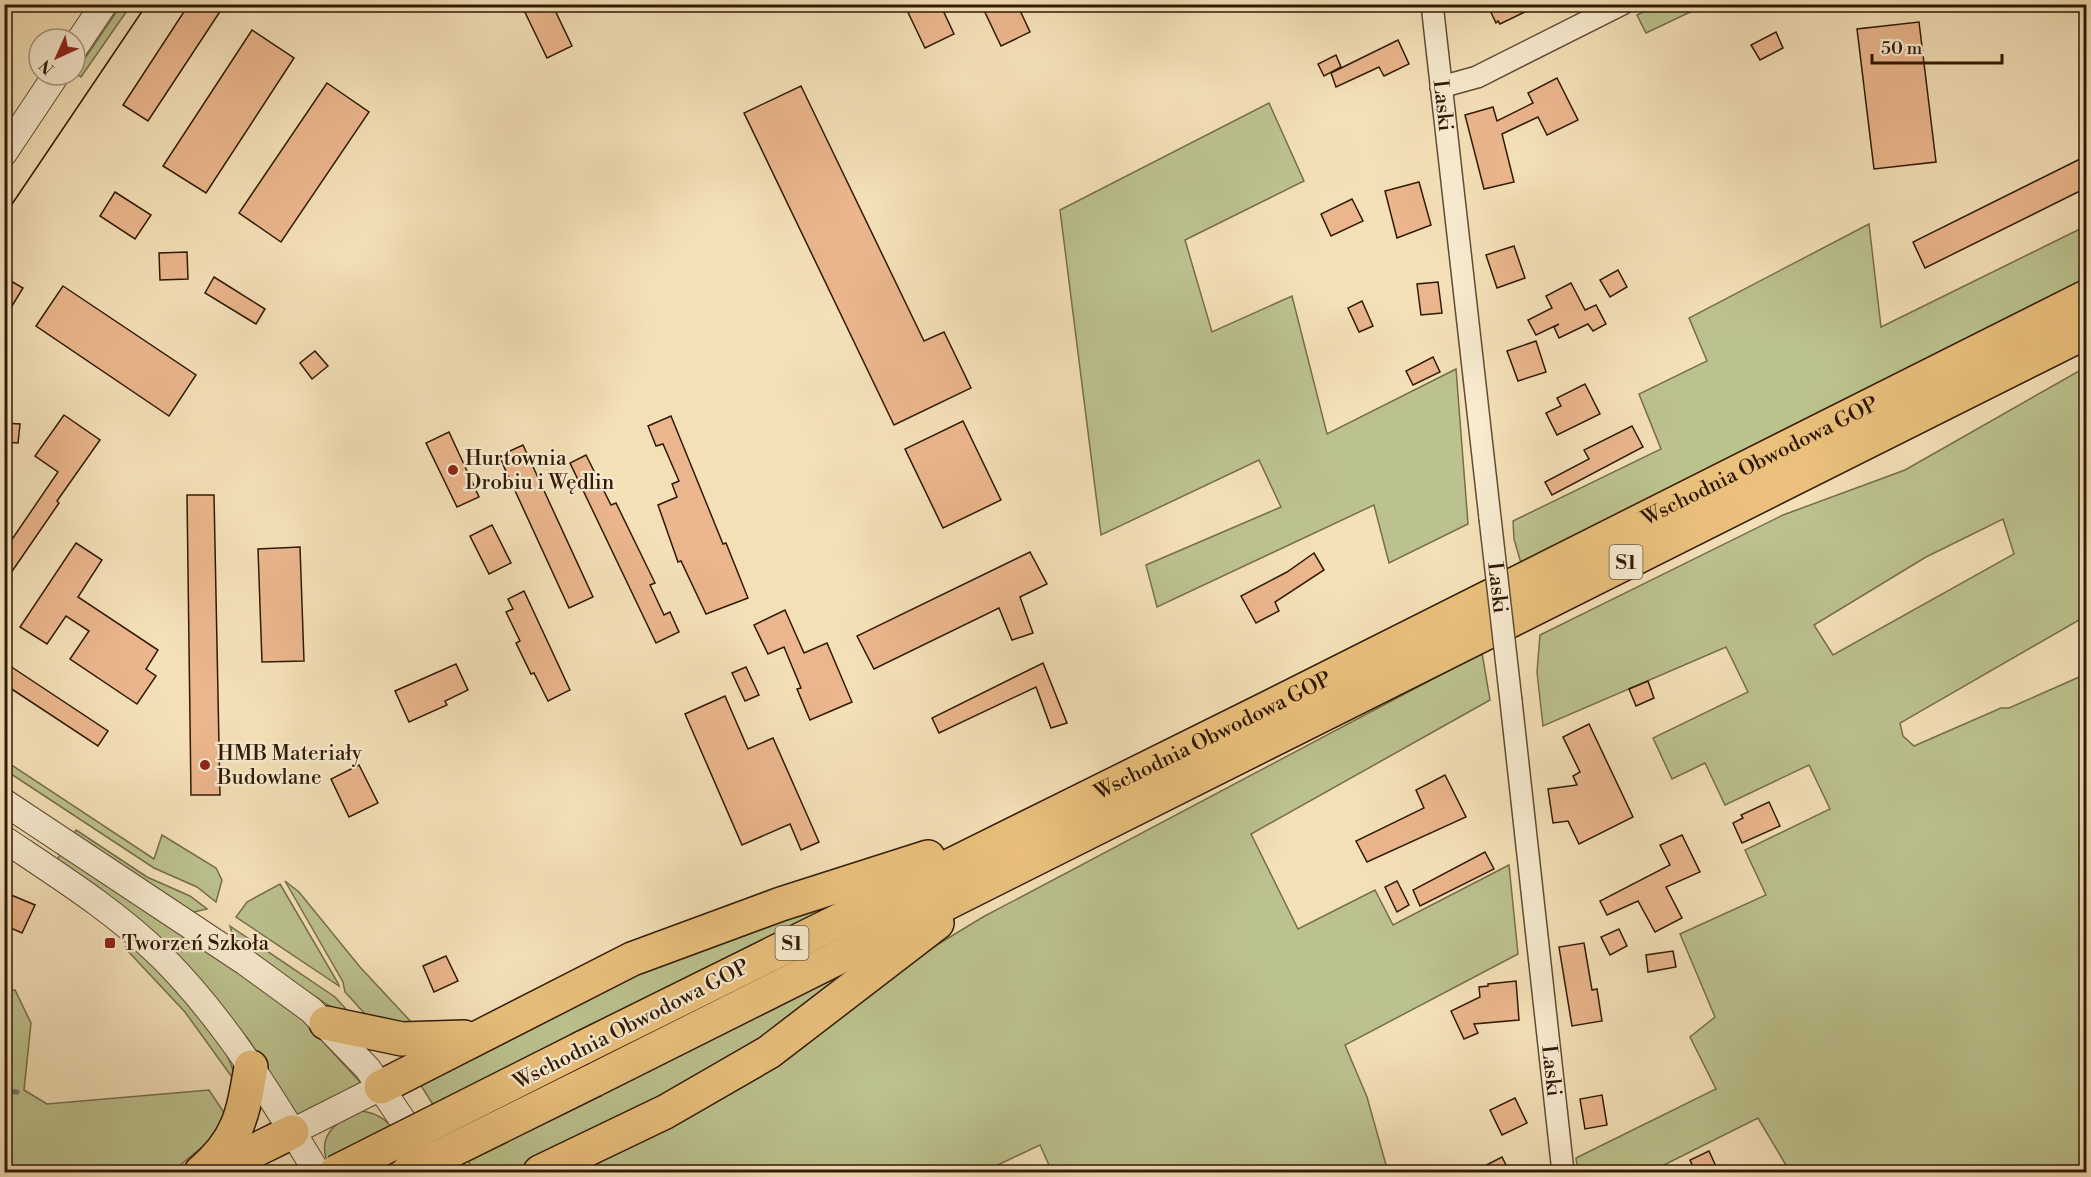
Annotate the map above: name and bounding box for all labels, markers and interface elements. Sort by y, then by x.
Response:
north arrow [27,27,87,87]
scale bar [1872,27,2002,65]
text: 50 m [1881,37,1923,60]
text: N [35,55,59,78]
street label: Laski [1427,78,1458,133]
street label: Wschodnia Obwodowa GOP [1637,391,1883,533]
place label: Hurtownia Drobiu i Wędlin [465,446,615,496]
marker: Hurtownia Drobiu i Wędlin [446,463,460,477]
road number: S1 [1610,545,1642,579]
street label: Laski [1481,561,1513,615]
street label: Wschodnia Obwodowa GOP [1089,666,1336,806]
place label: HMB Materiały Budowlane [216,741,363,791]
marker: HMB Materiały Budowlane [198,758,212,772]
road number: S1 [776,926,808,960]
place label: Tworzeń Szkoła [122,931,269,957]
marker: Tworzeń Szkoła [103,936,117,950]
street label: Wschodnia Obwodowa GOP [508,954,754,1096]
street label: Laski [1535,1044,1567,1098]

